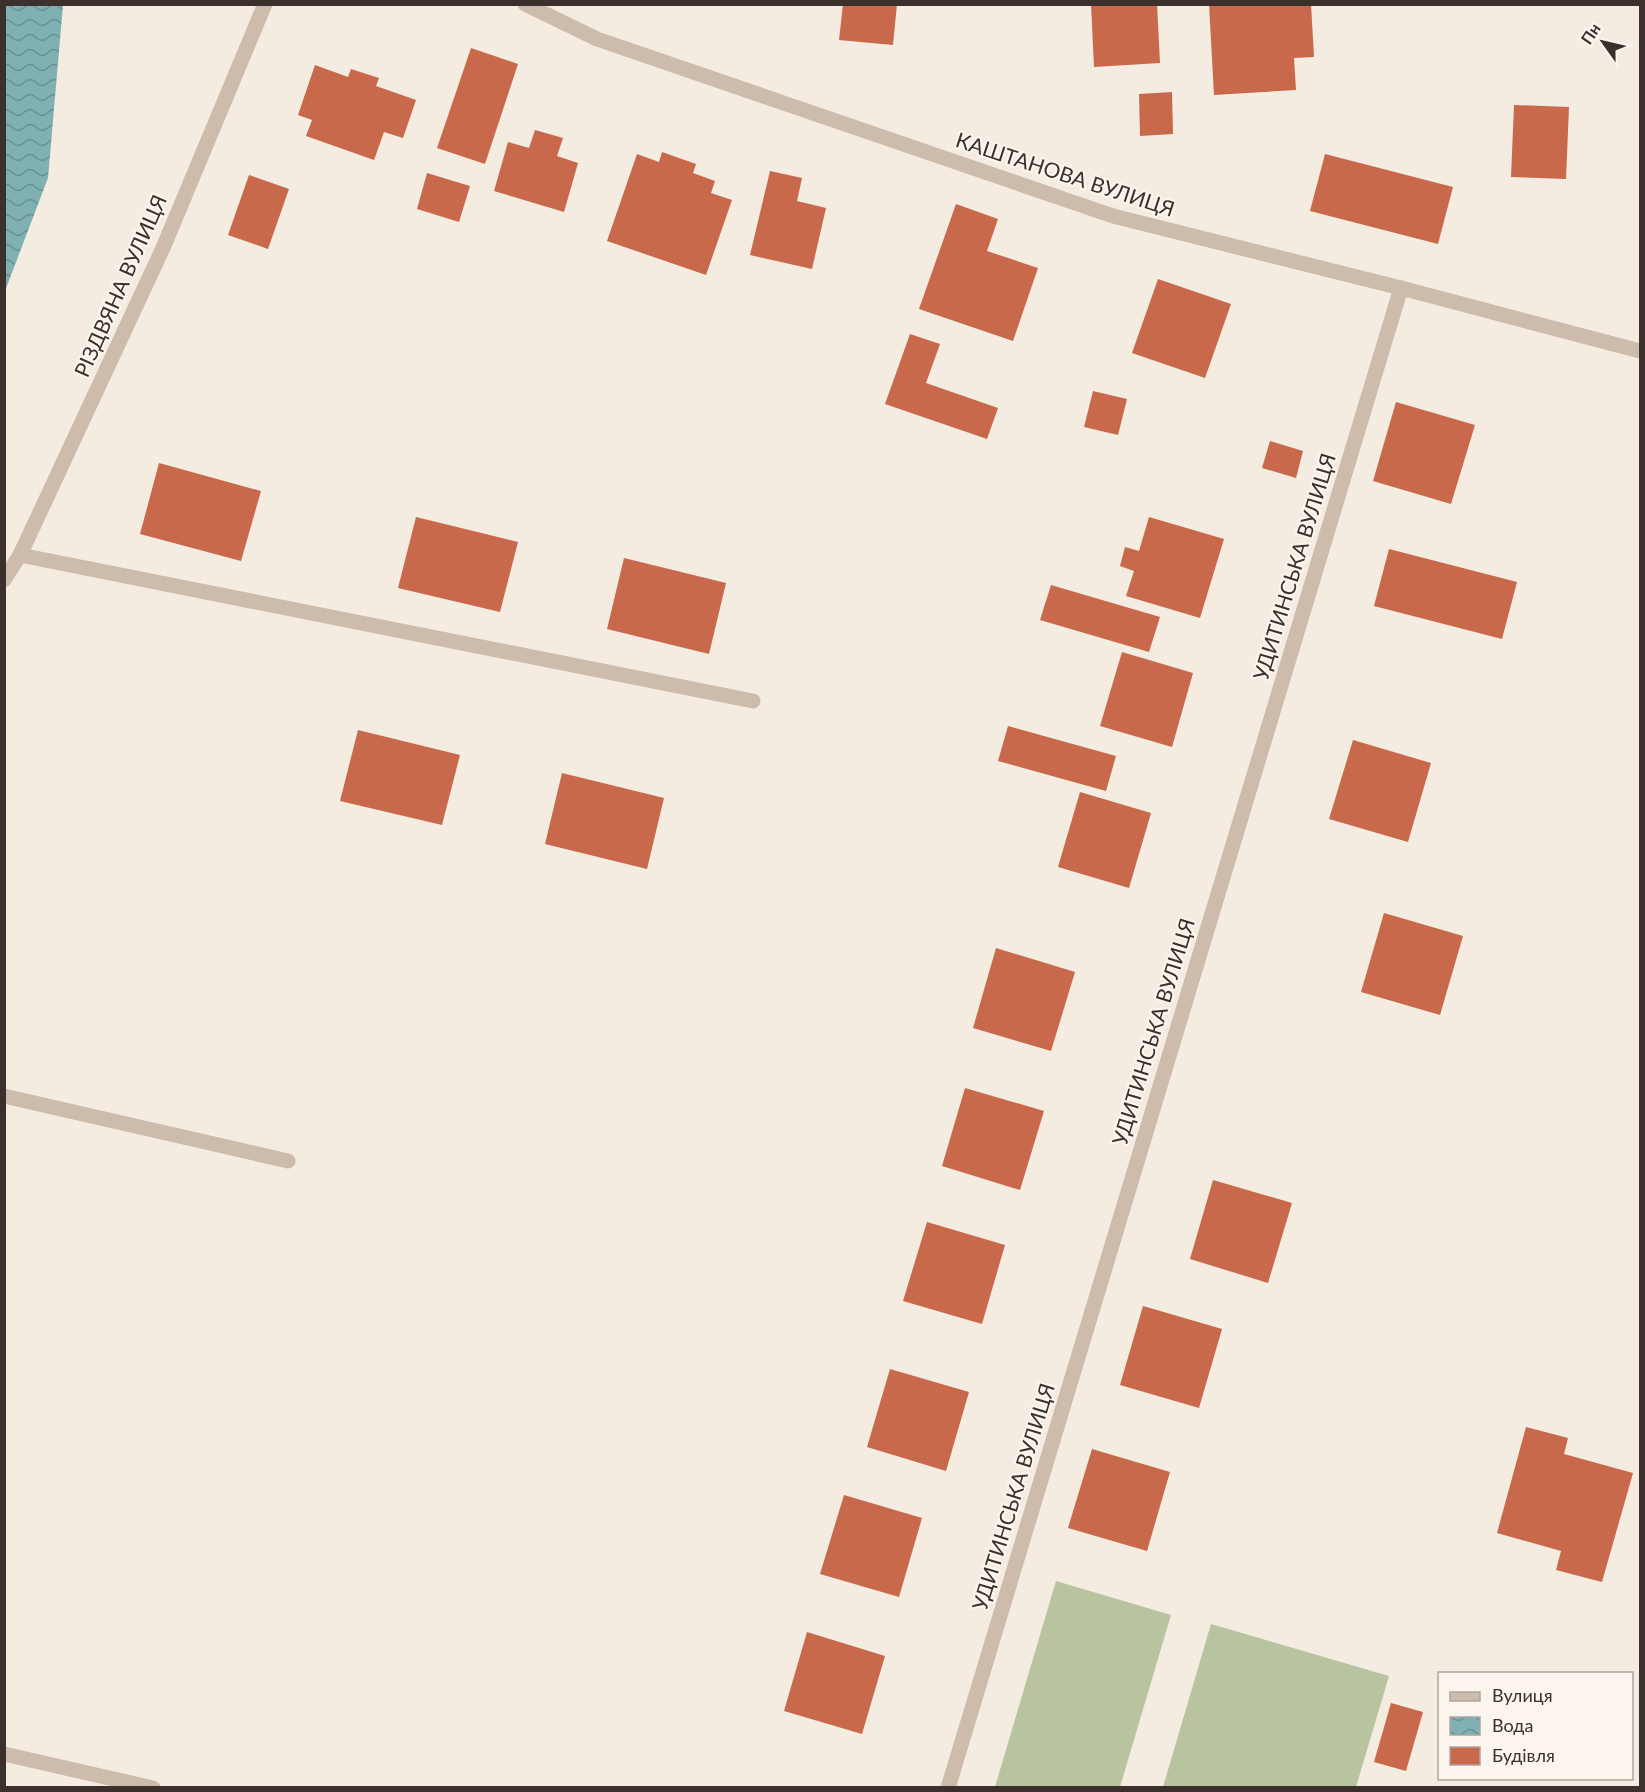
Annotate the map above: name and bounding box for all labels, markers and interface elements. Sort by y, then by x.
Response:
north arrow [1573,12,1633,72]
text: Пн [1576,19,1604,47]
street label: КАШТАНОВА ВУЛИЦЯ [953,126,1178,221]
street label: РІЗДВЯНА ВУЛИЦЯ [68,190,171,380]
street label: УДИТИНСЬКА ВУЛИЦЯ [1247,450,1340,683]
street label: УДИТИНСЬКА ВУЛИЦЯ [1106,915,1199,1148]
street label: УДИТИНСЬКА ВУЛИЦЯ [966,1380,1059,1613]
legend [1438,1672,1633,1780]
text: Вулиця [1492,1684,1553,1706]
text: Вода [1492,1714,1533,1736]
text: Будівля [1492,1744,1555,1766]

